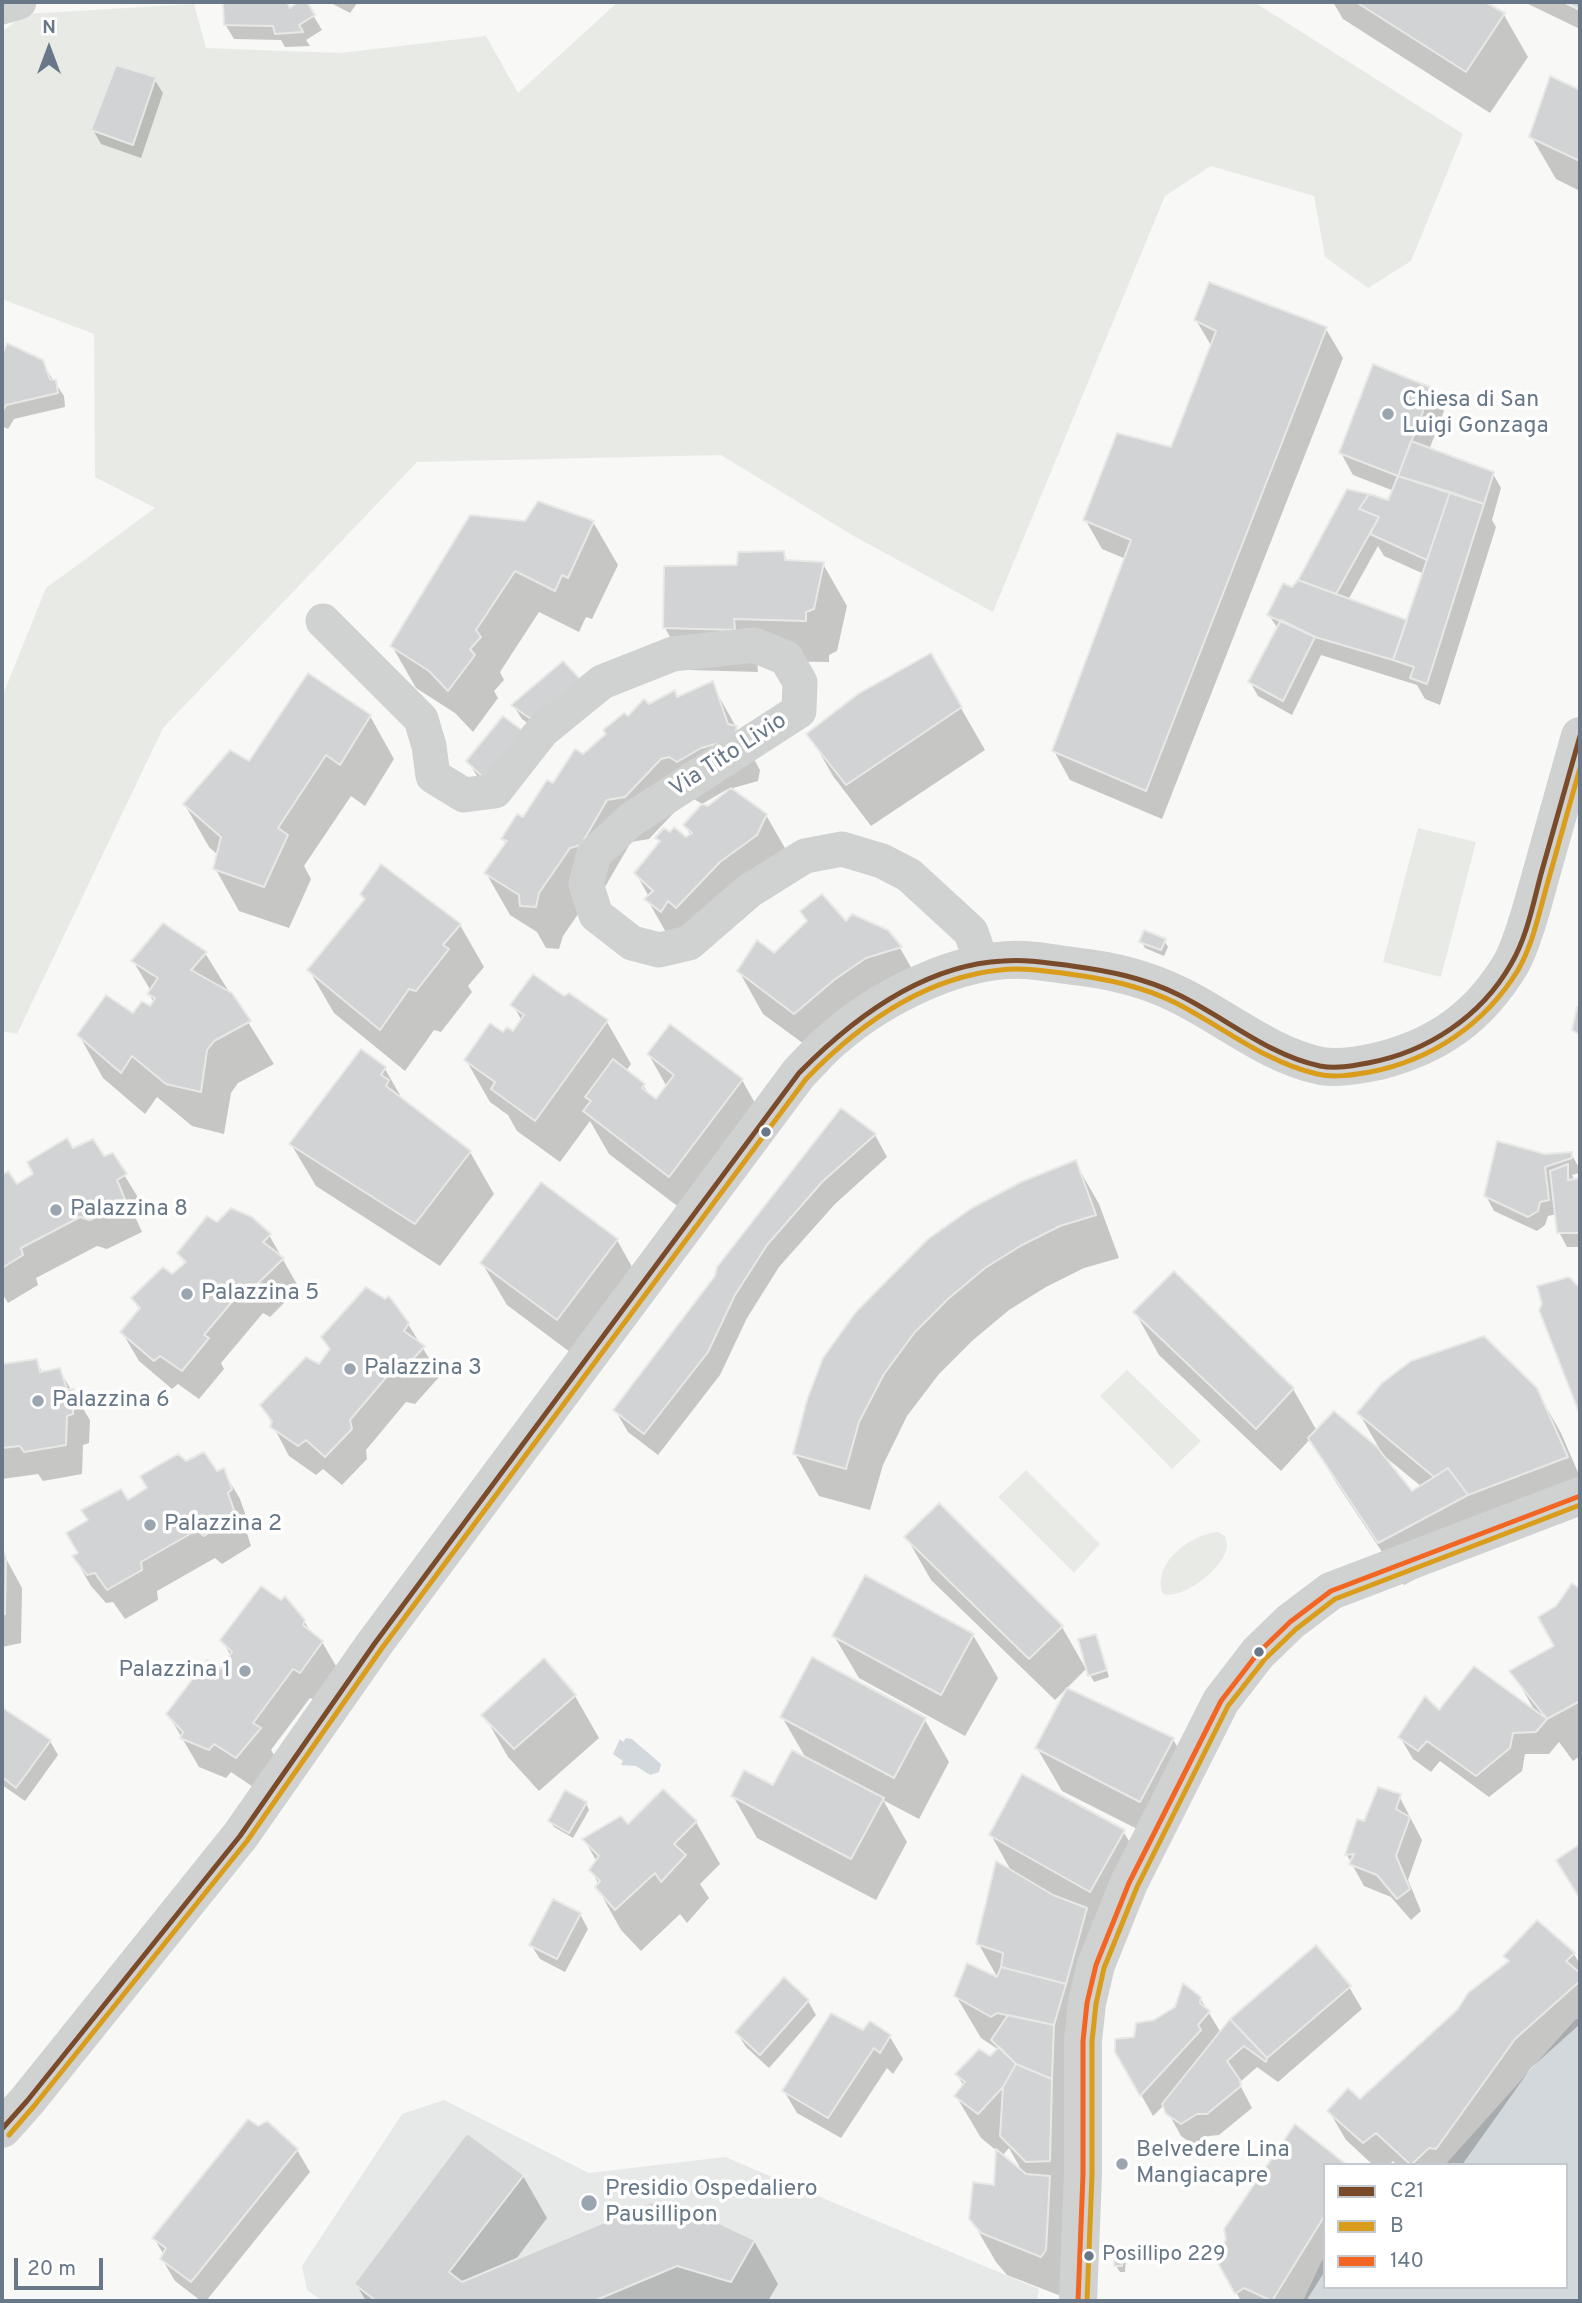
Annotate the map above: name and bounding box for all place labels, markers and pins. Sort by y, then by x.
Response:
place label: Chiesa di San Luigi Gonzaga [1402,387,1549,441]
marker: Chiesa di San Luigi Gonzaga [1380,406,1396,422]
unlabelled marker [759,1125,773,1139]
place label: Palazzina 8 [70,1196,188,1224]
marker: Palazzina 8 [48,1202,64,1218]
place label: Palazzina 5 [201,1280,319,1308]
marker: Palazzina 5 [179,1286,195,1302]
place label: Palazzina 3 [364,1355,482,1383]
marker: Palazzina 3 [342,1361,358,1377]
place label: Palazzina 6 [52,1387,170,1415]
marker: Palazzina 6 [30,1393,46,1409]
place label: Palazzina 2 [164,1511,282,1539]
marker: Palazzina 2 [142,1517,158,1533]
unlabelled marker [1252,1645,1266,1659]
place label: Palazzina 1 [119,1657,231,1685]
marker: Palazzina 1 [237,1663,253,1679]
place label: Belvedere Lina Mangiacapre [1136,2137,1290,2191]
marker: Belvedere Lina Mangiacapre [1114,2156,1130,2172]
place label: Presidio Ospedaliero Pausillipon [605,2176,817,2230]
marker: Presidio Ospedaliero Pausillipon [579,2193,599,2213]
place label: Posillipo 229 [1102,2243,1225,2269]
marker: Posillipo 229 [1082,2249,1096,2263]

